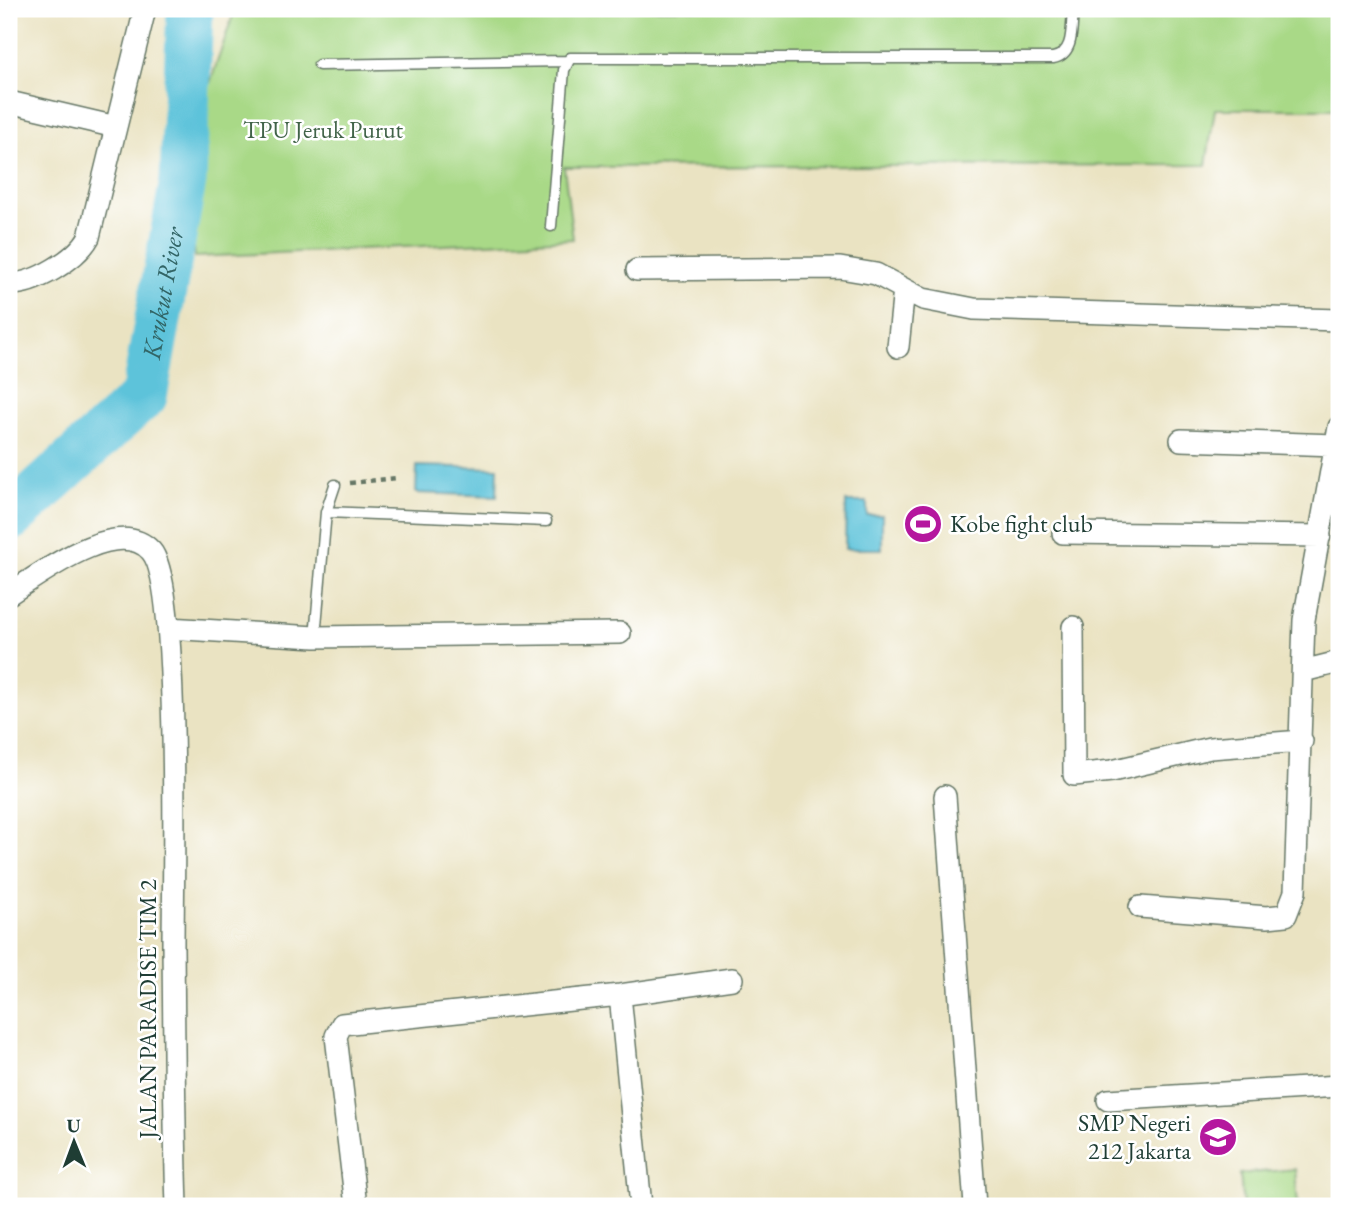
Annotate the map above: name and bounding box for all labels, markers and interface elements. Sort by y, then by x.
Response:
park label: TPU Jeruk Purut [243,114,404,145]
water label: Krukut River [134,223,191,363]
sports icon: Kobe fight club [902,503,944,545]
place label: Kobe fight club [950,508,1093,539]
street label: JALAN PARADISE TIM 2 [132,879,163,1141]
north arrow [38,1106,108,1176]
place label: SMP Negeri 212 Jakarta [1078,1107,1191,1166]
text: U [66,1113,81,1138]
school or university icon: SMP Negeri 212 Jakarta [1197,1116,1239,1158]

